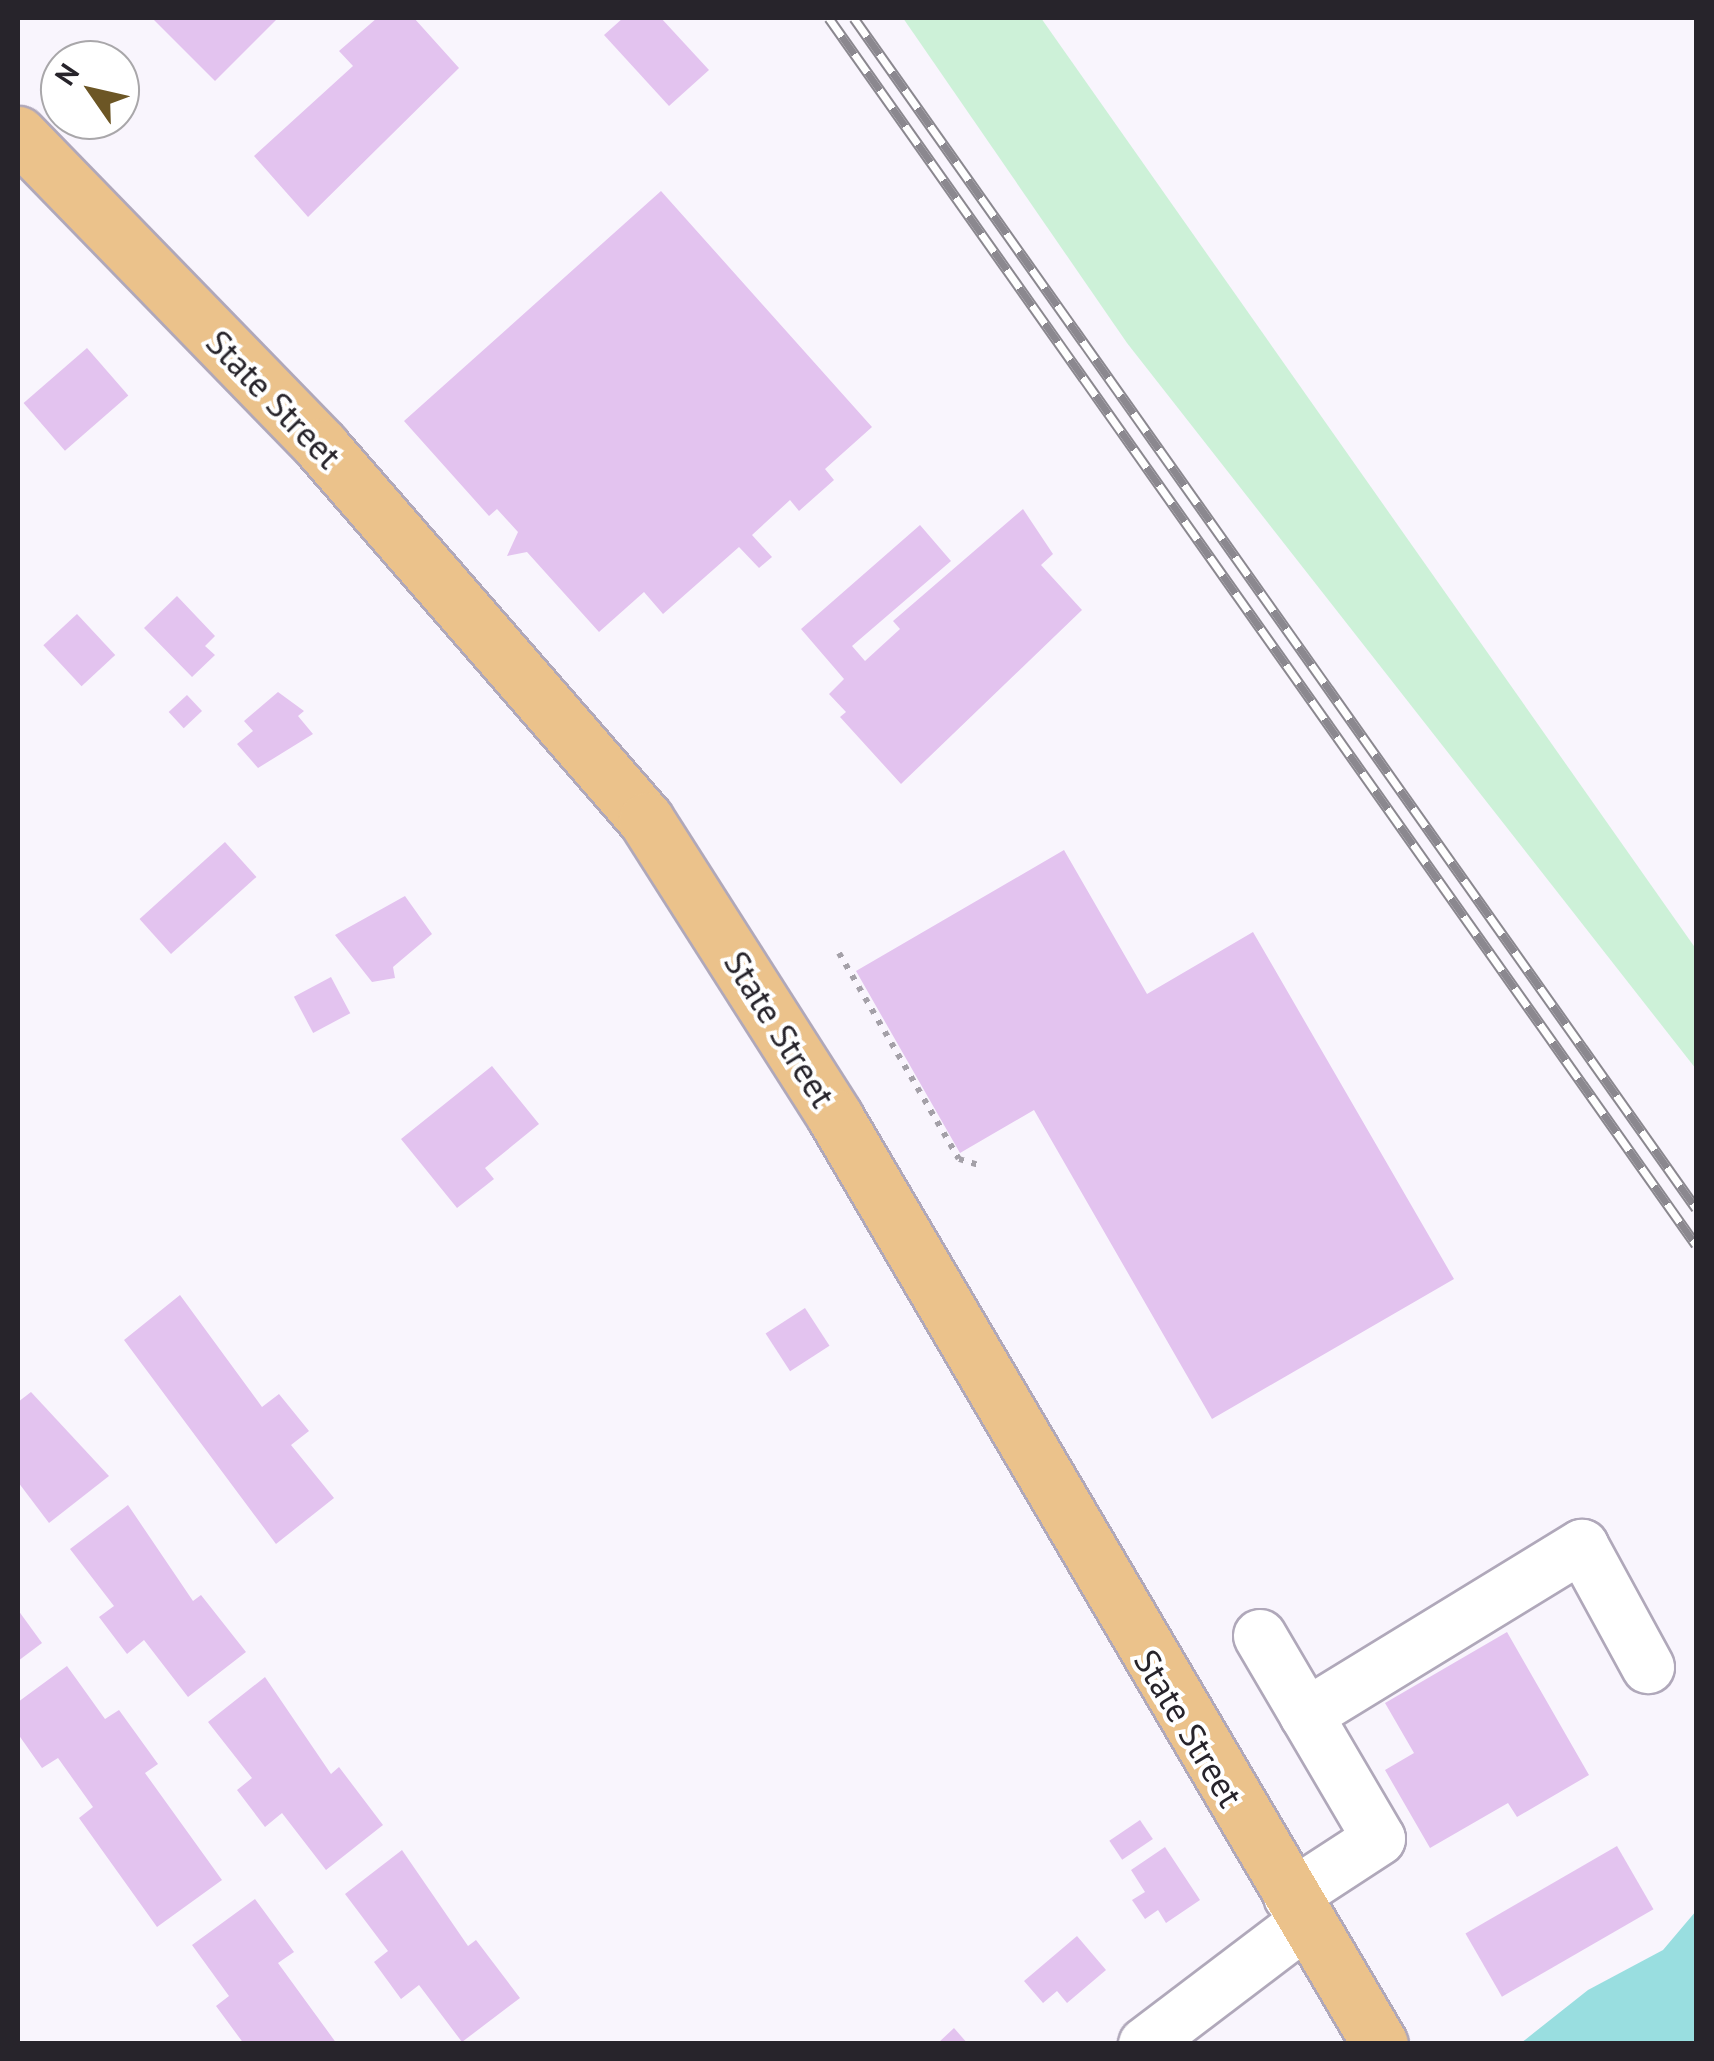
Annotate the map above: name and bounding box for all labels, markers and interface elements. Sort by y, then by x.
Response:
north arrow [40,40,140,140]
text: N [46,56,87,92]
street label: State Street [198,321,350,477]
street label: State Street [716,943,844,1115]
street label: State Street [1126,1642,1252,1814]

